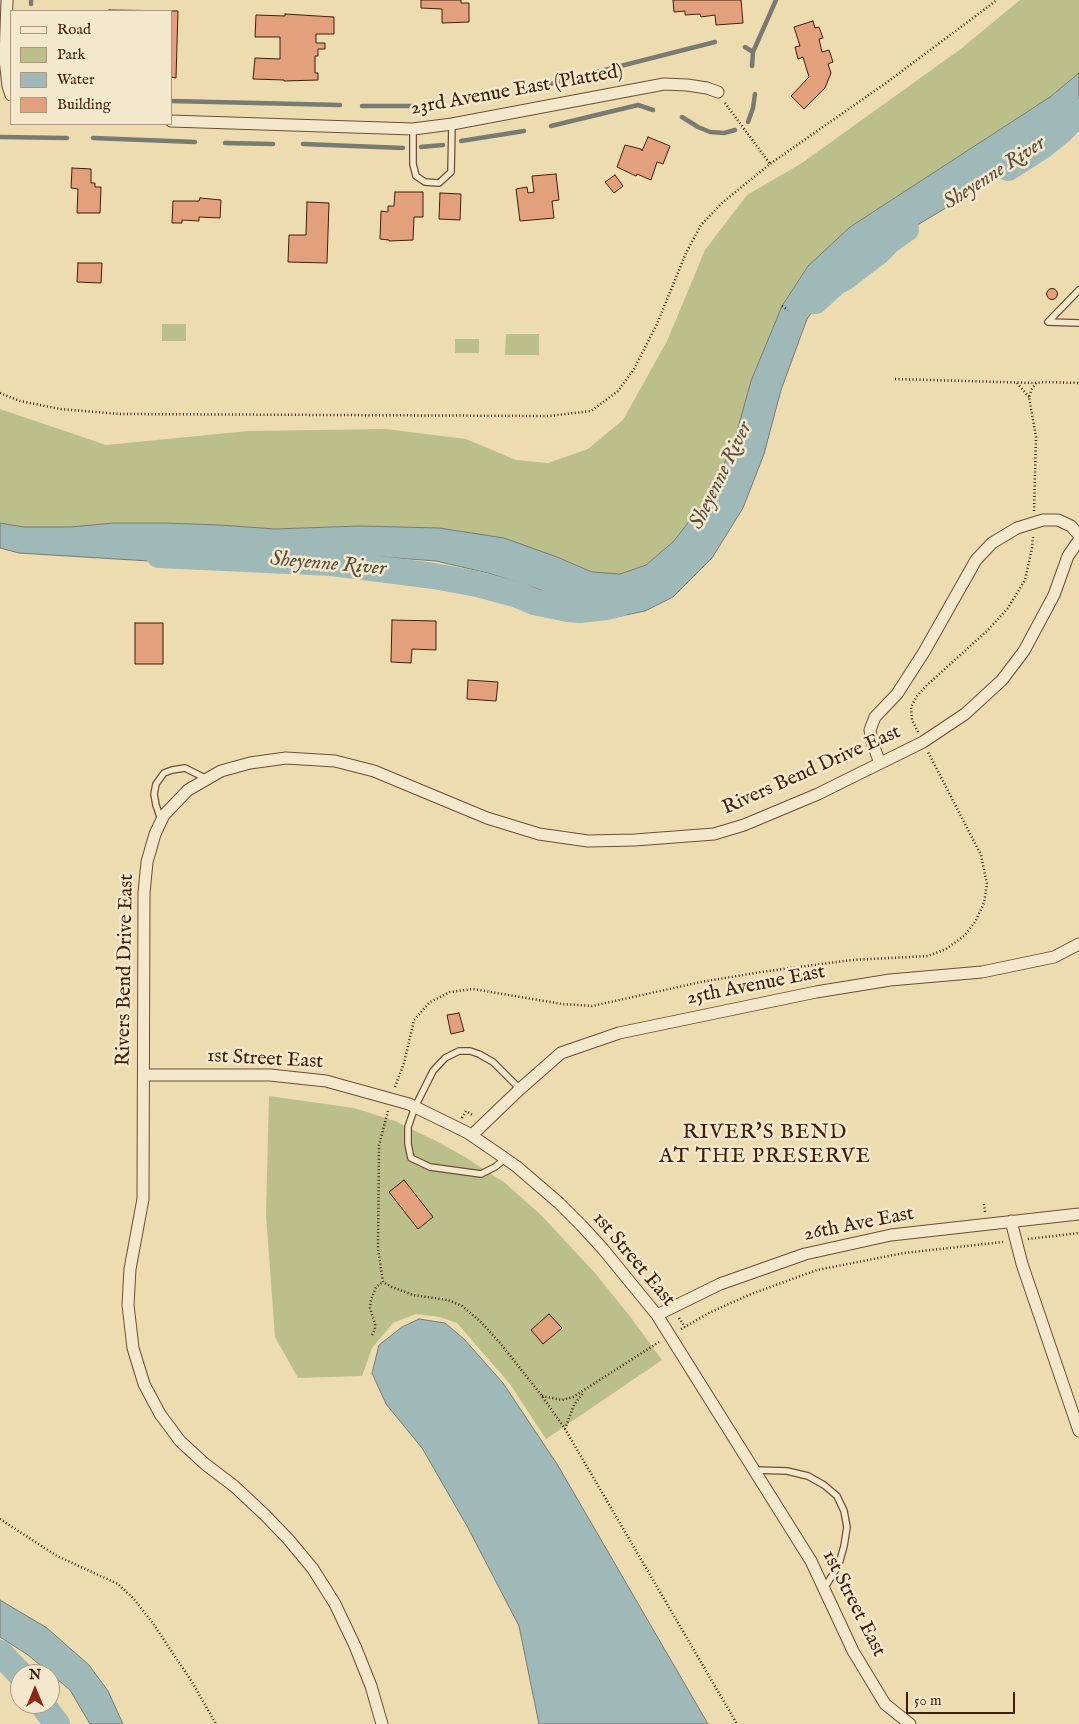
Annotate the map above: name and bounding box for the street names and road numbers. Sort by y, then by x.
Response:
street label: 23rd Avenue East (Platted) [409,61,625,121]
street label: Rivers Bend Drive East [719,721,905,821]
street label: Rivers Bend Drive East [112,874,140,1066]
street label: 25th Avenue East [685,961,827,1011]
street label: 1st Street East [206,1045,324,1075]
street label: 26th Ave East [802,1203,916,1247]
street label: 1st Street East [586,1208,680,1312]
street label: 1st Street East [816,1547,890,1661]

